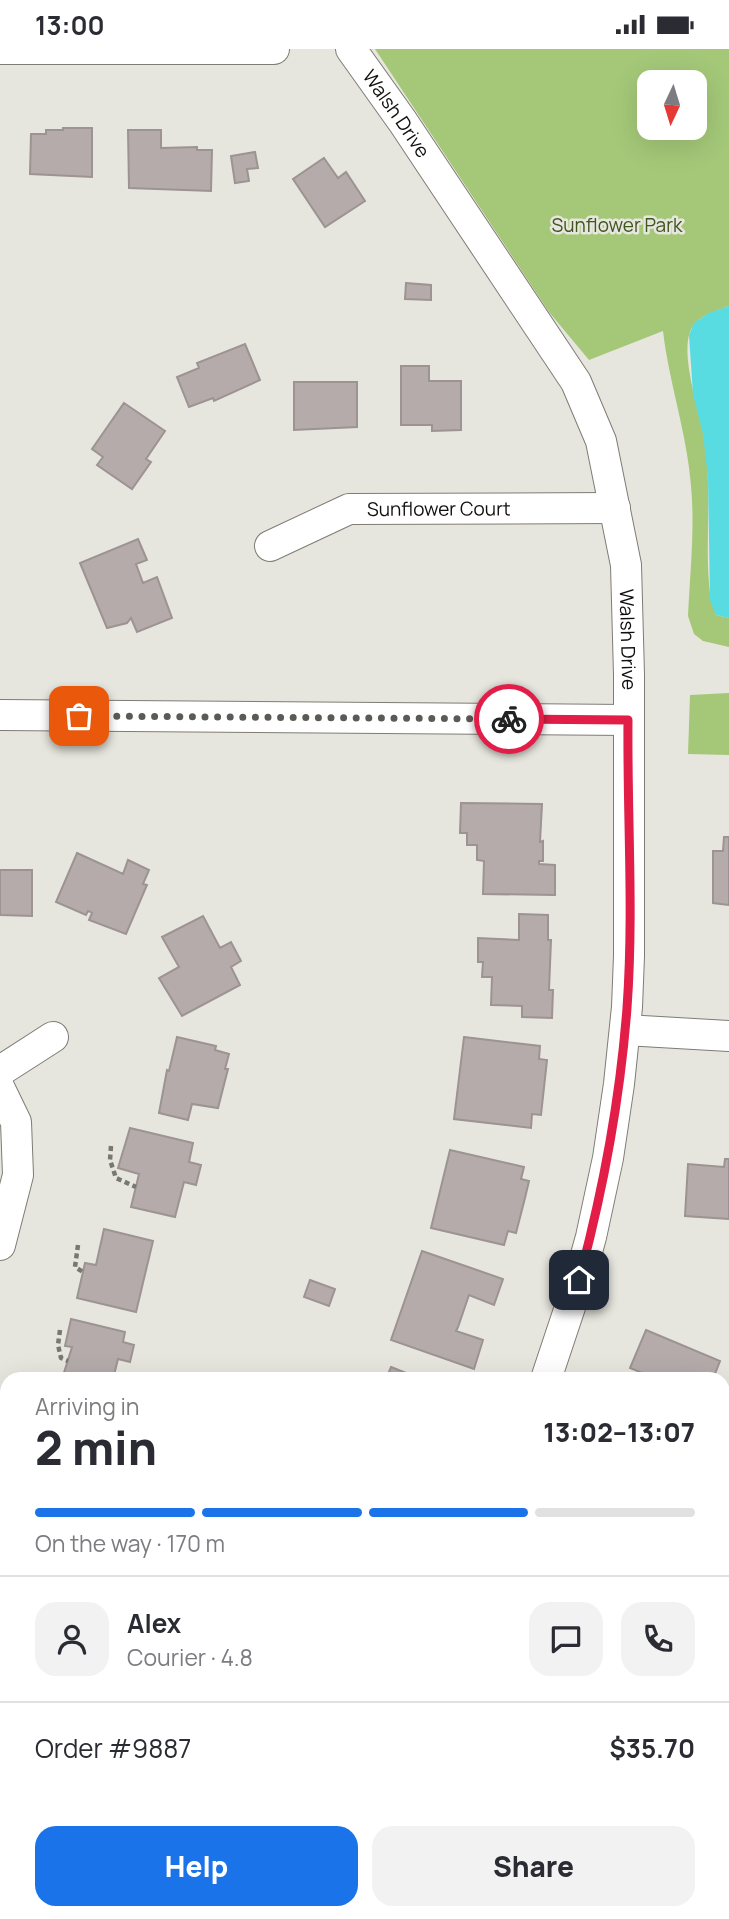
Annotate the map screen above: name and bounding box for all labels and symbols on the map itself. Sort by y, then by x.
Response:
street label: Walsh Drive [357,64,436,163]
north arrow [637,70,707,140]
park label: Sunflower Park [552,212,683,238]
street label: Sunflower Court [367,495,511,522]
street label: Walsh Drive [614,588,642,690]
courier [474,684,544,754]
pin [49,686,109,746]
pin [549,1250,609,1310]

